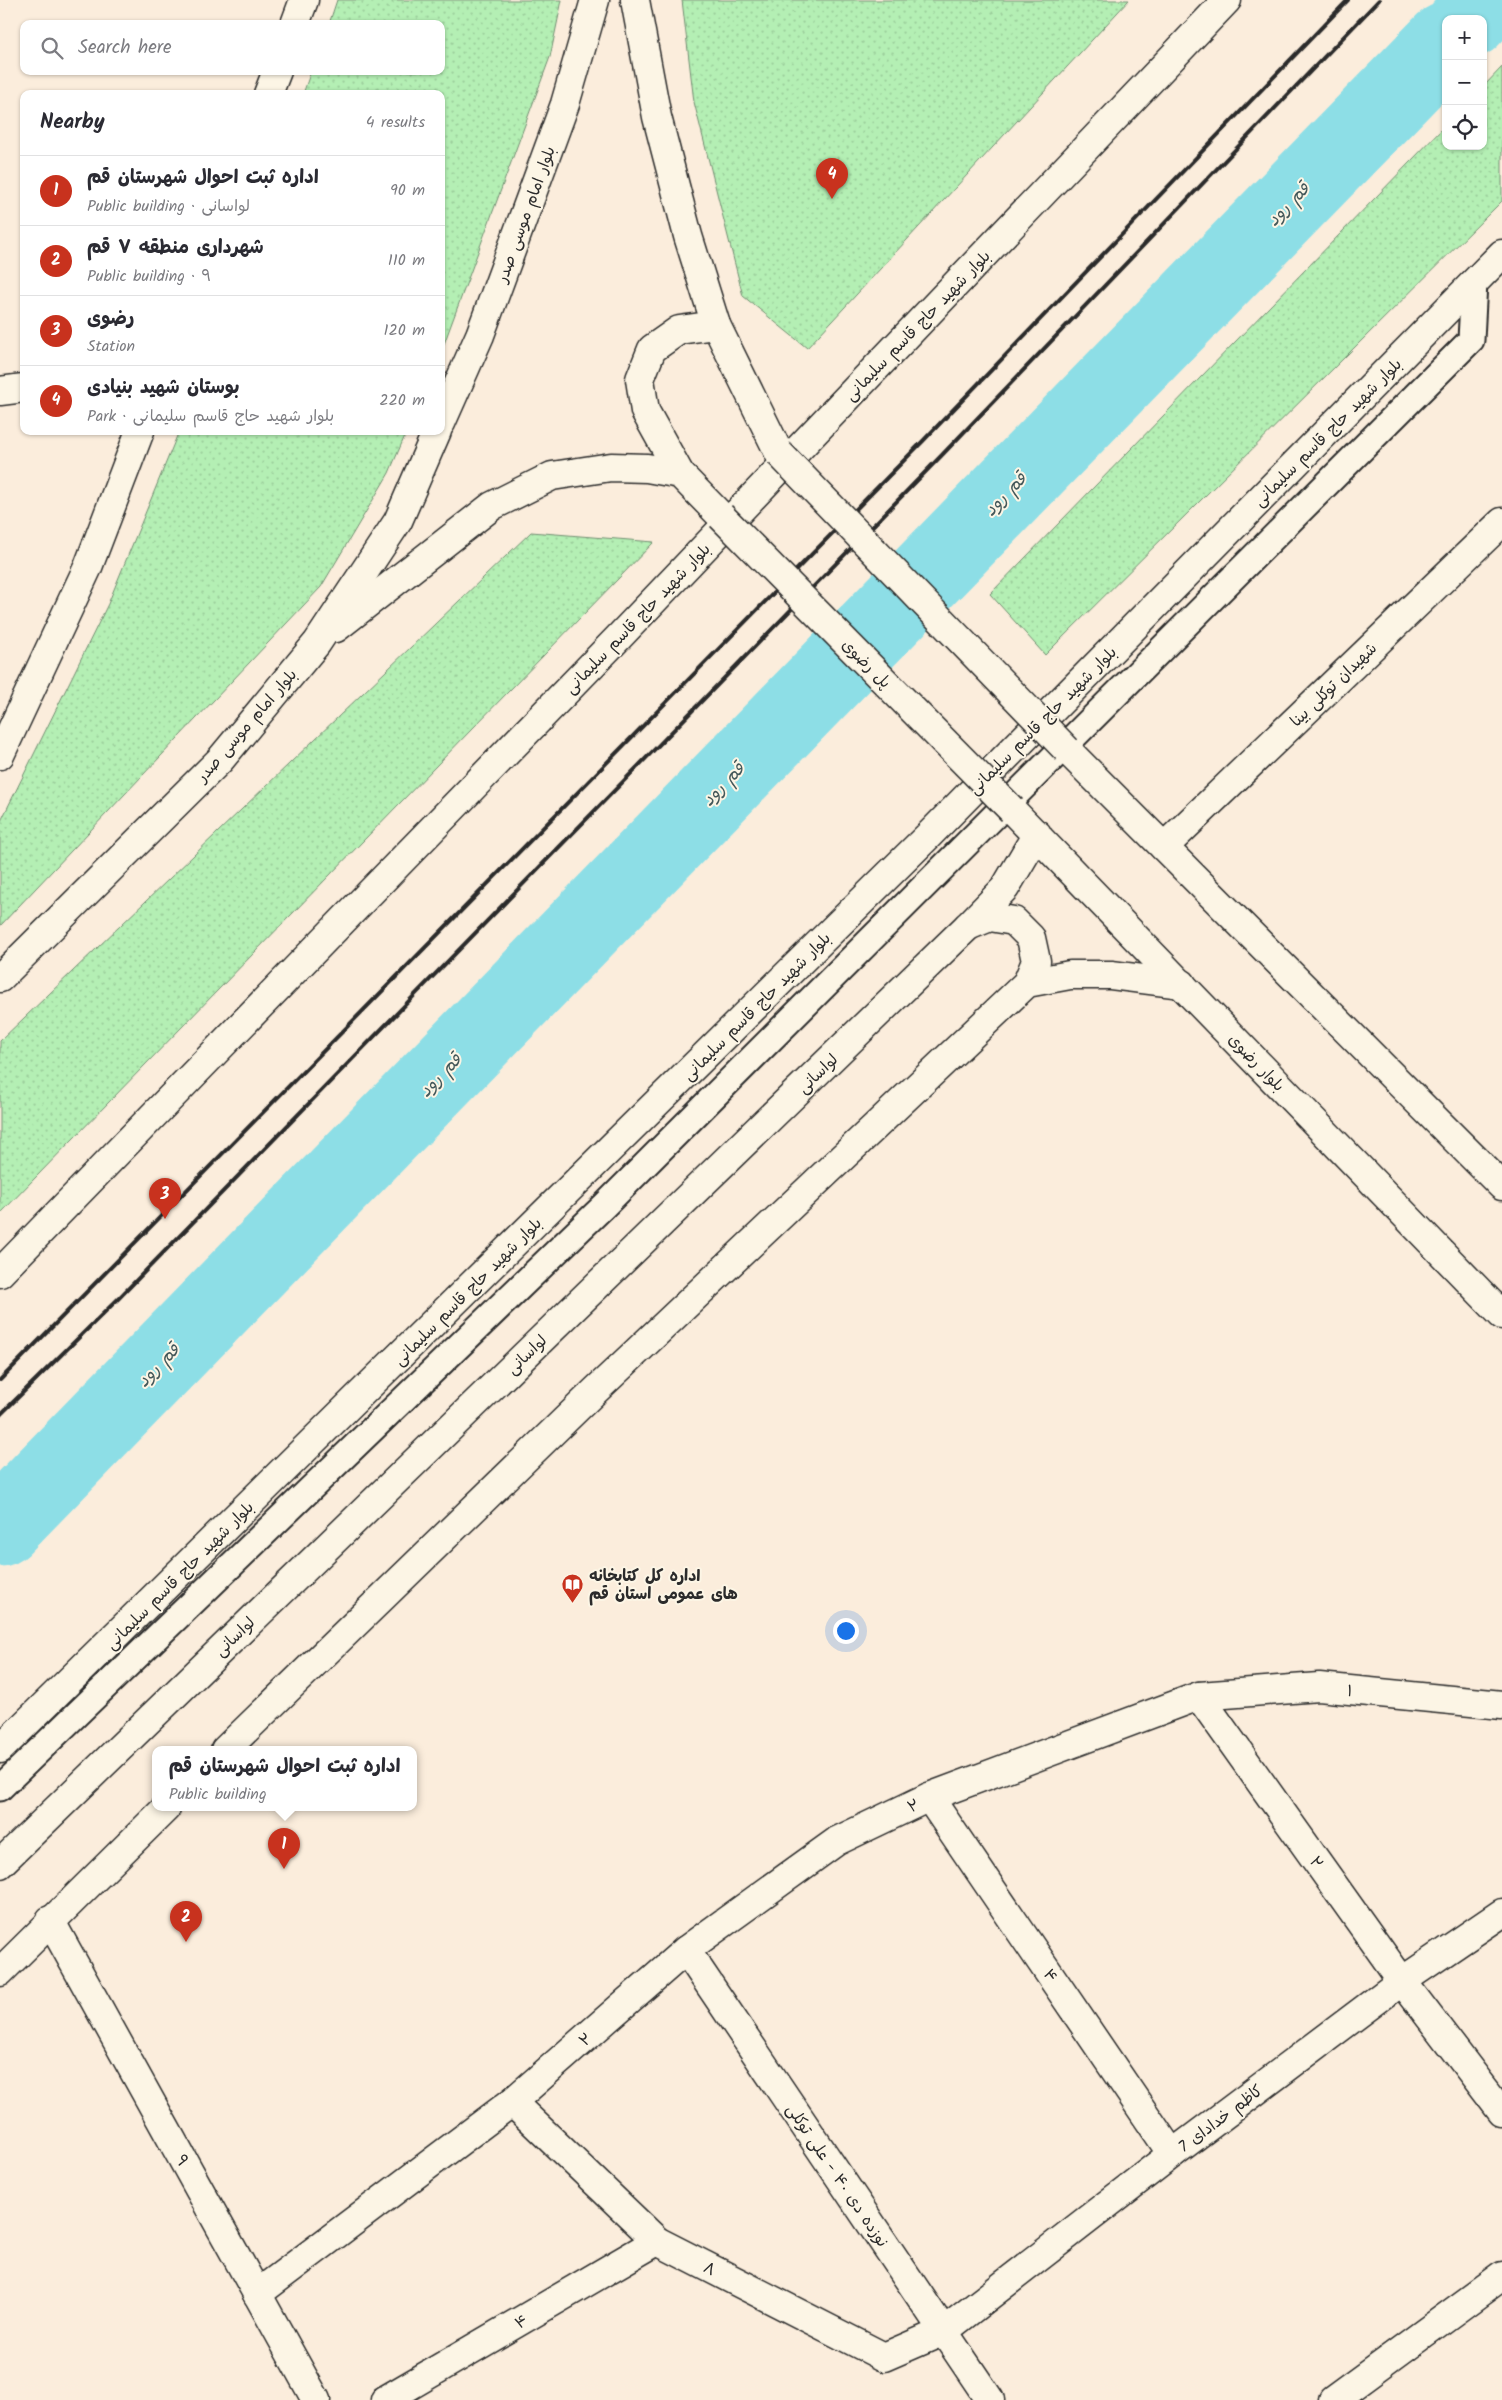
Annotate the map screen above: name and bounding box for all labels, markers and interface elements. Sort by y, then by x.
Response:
map controls [1442,15,1487,150]
button: + [1442,15,1487,60]
search box [20,20,445,75]
text: Search here [78,33,172,63]
icon: search [38,34,66,62]
button: − [1442,60,1487,105]
button: locate [1442,105,1487,150]
text: Nearby [40,106,105,139]
text: 4 results [366,110,425,135]
street label: بلوار امام موسی صدر [489,143,563,288]
pin: 4 [816,158,848,199]
text: اداره ثبت احوال شهرستان قم [87,163,319,193]
water label: قم رود [1260,175,1319,234]
text: 1 [54,178,58,203]
text: 90 m [390,178,425,203]
text: Public building · لواسانی [87,194,250,219]
text: شهرداری منطقه ۷ قم [87,233,264,263]
street label: بلوار شهید حاج قاسم سلیمانی [839,245,997,407]
text: 2 [51,248,61,273]
text: 110 m [388,248,425,273]
text: Public building · ۹ [87,264,211,289]
text: رضوی [87,304,134,334]
text: 3 [52,318,60,343]
text: 120 m [384,318,425,343]
text: Station [87,334,135,359]
street label: بلوار شهید حاج قاسم سلیمانی [1248,353,1408,513]
text: بوستان شهید بنیادی [87,373,240,403]
text: 4 [52,388,60,413]
text: 220 m [379,388,425,413]
text: Park · بلوار شهید حاج قاسم سلیمانی [87,404,334,429]
water label: قم رود [977,465,1036,524]
street label: بلوار شهید حاج قاسم سلیمانی [559,538,717,700]
street label: پل رضوی [835,633,897,695]
street label: شهیدان توکلی بینا [1285,637,1383,733]
street label: بلوار شهید حاج قاسم سلیمانی [963,641,1123,801]
street label: بلوار امام موسی صدر [189,664,304,790]
water label: قم رود [695,755,754,814]
street label: بلوار شهید حاج قاسم سلیمانی [677,927,837,1087]
street label: بلوار رضوی [1222,1028,1290,1098]
water label: قم رود [412,1046,471,1105]
street label: لواسانی [792,1048,844,1100]
pin: 3 [149,1178,181,1219]
street label: بلوار شهید حاج قاسم سلیمانی [388,1212,548,1372]
street label: لواسانی [501,1329,553,1381]
water label: قم رود [130,1336,189,1395]
street label: بلوار شهید حاج قاسم سلیمانی [100,1496,260,1656]
place label: اداره کل کتابخانه های عمومی استان قم [589,1564,738,1607]
library icon: اداره کل کتابخانه های عمومی استان قم [561,1572,585,1603]
street label: لواسانی [209,1611,261,1663]
your location [833,1618,859,1644]
street label: ۱ [1346,1679,1354,1704]
popup [152,1746,417,1811]
text: اداره ثبت احوال شهرستان قم [169,1752,400,1782]
text: Public building [169,1782,267,1807]
street label: ۲ [903,1793,924,1820]
pin: 1 [268,1828,300,1869]
street label: ۲ [1302,1851,1329,1874]
pin: 2 [170,1901,202,1942]
street label: ۴ [1036,1964,1063,1988]
street label: ۲ [574,2027,598,2053]
street label: 7 کاظم خدادای [1173,2079,1269,2159]
street label: نوزده دی ۴۰ - علی توکلی [779,2099,894,2253]
street label: ۹ [168,2150,195,2171]
street label: ۸ [699,2256,720,2283]
street label: ۴ [510,2308,533,2336]

